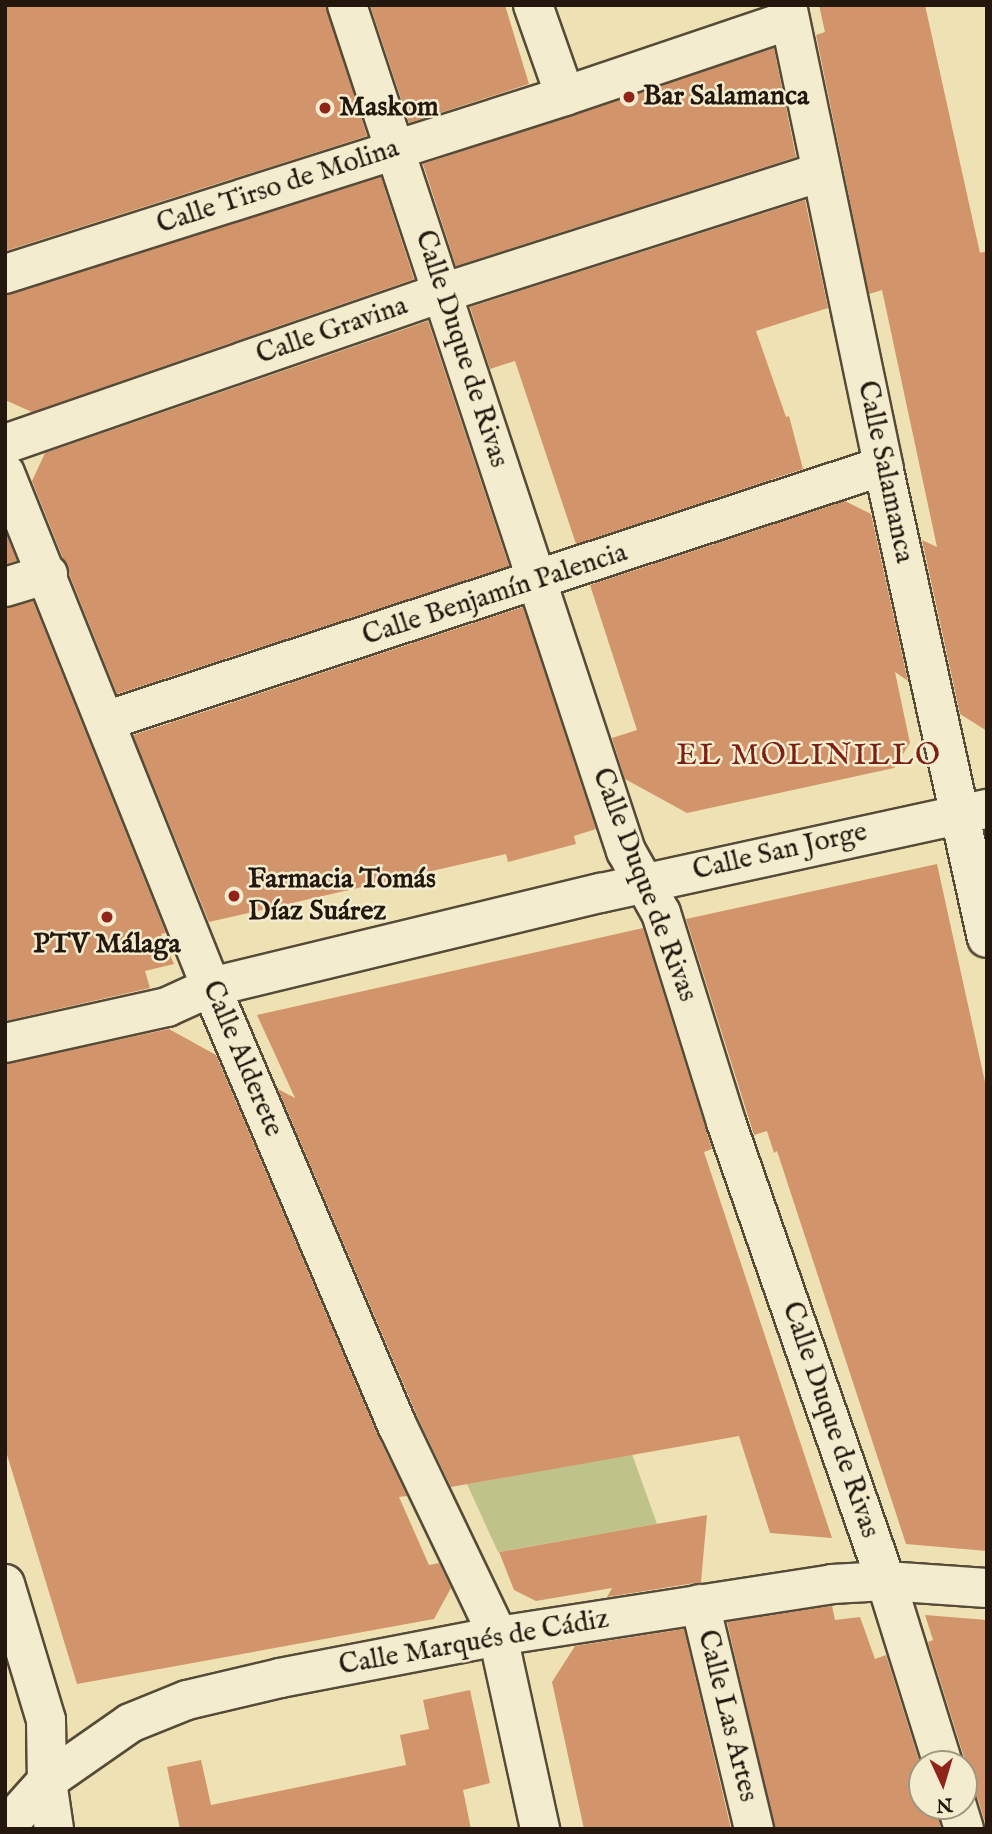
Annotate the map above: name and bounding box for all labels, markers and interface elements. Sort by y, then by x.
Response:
place label: Bar Salamanca [643,80,809,114]
marker: Bar Salamanca [621,89,637,105]
place label: Maskom [339,91,439,125]
marker: Maskom [317,100,333,116]
street label: Calle Tirso de Molina [153,132,403,242]
street label: Calle Duque de Rivas [407,226,515,472]
street label: Calle Gravina [252,289,412,373]
street label: Calle Salamanca [849,378,921,566]
street label: Calle Benjamín Palencia [358,536,632,654]
district label: EL MOLINILLO [678,738,940,774]
street label: Calle Duque de Rivas [584,764,704,1006]
street label: Calle San Jorge [690,816,870,888]
place label: Farmacia Tomás Díaz Suárez [248,863,436,929]
marker: Farmacia Tomás Díaz Suárez [226,888,242,904]
marker: PTV Málaga [99,909,115,925]
place label: PTV Málaga [33,928,181,962]
street label: Calle Alderete [194,976,290,1142]
street label: Calle Duque de Rivas [774,1298,886,1542]
street label: Calle Marqués de Cádiz [336,1603,612,1683]
street label: Calle Las Artes [689,1627,765,1805]
north arrow [908,1750,978,1820]
text: N [935,1791,953,1816]

